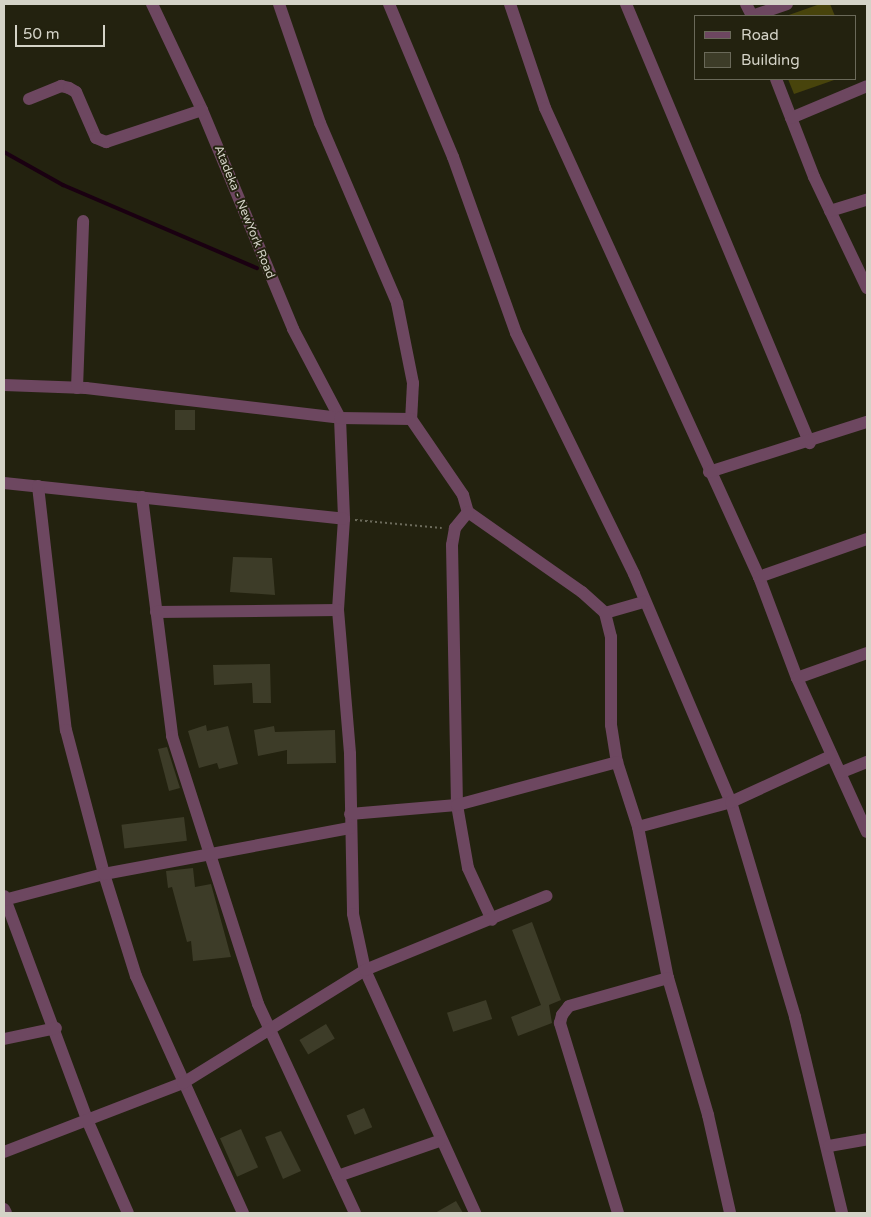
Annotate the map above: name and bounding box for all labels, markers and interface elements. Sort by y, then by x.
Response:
scale bar [18,15,108,47]
legend [694,15,856,80]
text: 50 m [23,25,60,43]
text: Road [741,26,779,44]
text: Building [741,51,800,69]
street label: Atadeka - NewYork Road [211,143,277,281]

